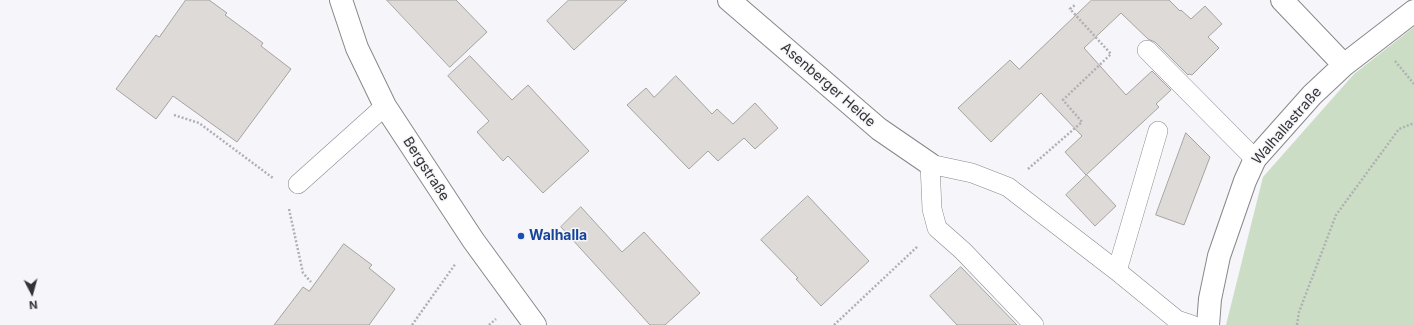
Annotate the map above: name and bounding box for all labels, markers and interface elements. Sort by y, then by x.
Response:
street label: Asenberger Heide [777,39,879,131]
street label: Walhallastraße [1249,84,1325,168]
street label: Bergstraße [399,134,453,204]
place label: Walhalla [529,228,587,244]
marker: Walhalla [516,231,526,241]
north arrow [12,273,52,313]
text: N [28,298,38,312]

